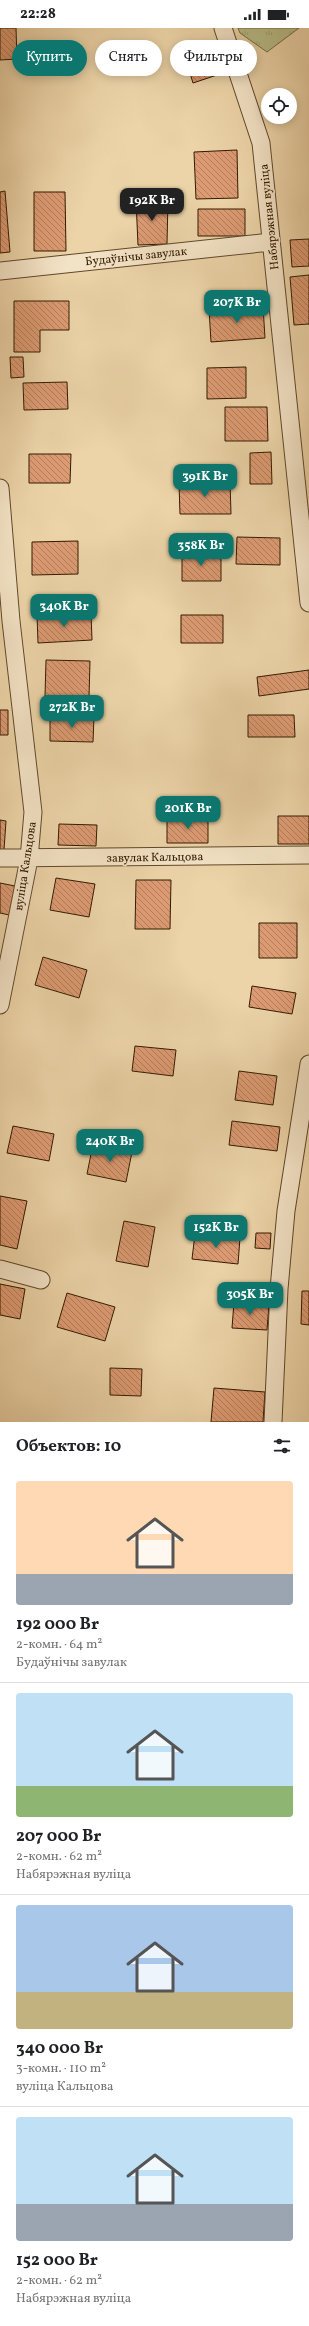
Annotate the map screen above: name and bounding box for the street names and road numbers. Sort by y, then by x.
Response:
street label: Набярэжная вуліца [256,163,284,271]
street label: Будаўнічы завулак [84,244,188,270]
street label: вуліца Кальцова [11,820,41,912]
street label: завулак Кальцова [107,849,203,867]

